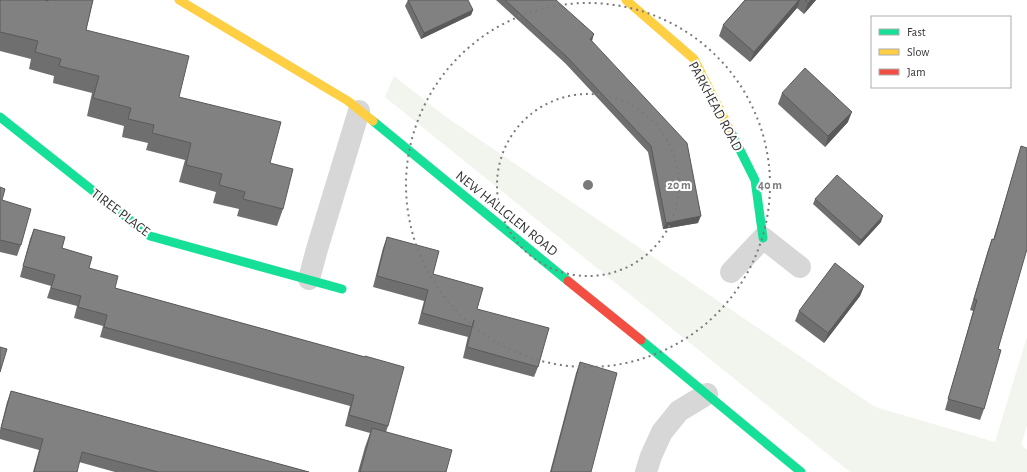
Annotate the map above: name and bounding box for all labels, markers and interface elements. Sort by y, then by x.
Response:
legend [871,16,1011,88]
text: Fast [907,26,926,38]
text: Slow [907,46,929,58]
street label: PARKHEAD ROAD [686,59,745,154]
text: Jam [907,66,926,78]
street label: NEW HALLGLEN ROAD [453,169,560,259]
centre of rings [581,178,595,192]
text: 20 m [667,179,691,191]
text: 40 m [758,179,782,191]
street label: TIREE PLACE [89,186,152,239]

